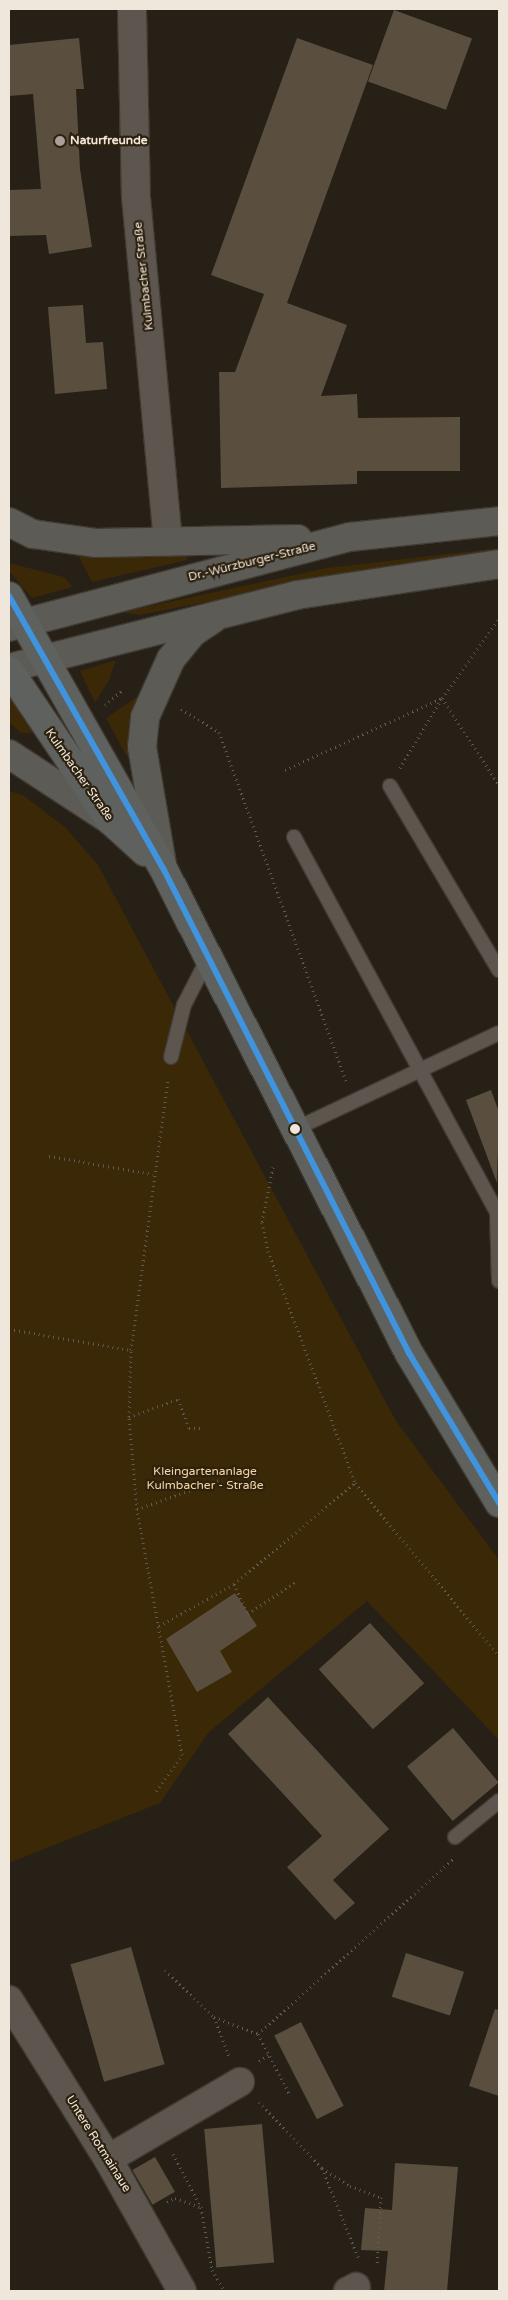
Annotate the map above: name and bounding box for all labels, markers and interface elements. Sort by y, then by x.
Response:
place label: Naturfreunde [70,134,147,148]
marker: Naturfreunde [54,135,66,147]
street label: Kulmbacher Straße [131,221,157,331]
street label: Dr.-Würzburger-Straße [187,539,317,585]
street label: Kulmbacher Straße [42,726,116,824]
unlabelled marker [290,1124,300,1134]
park label: Kleingartenanlage Kulmbacher - Straße [146,1465,264,1493]
street label: Untere Rotmainaue [63,2093,133,2195]

